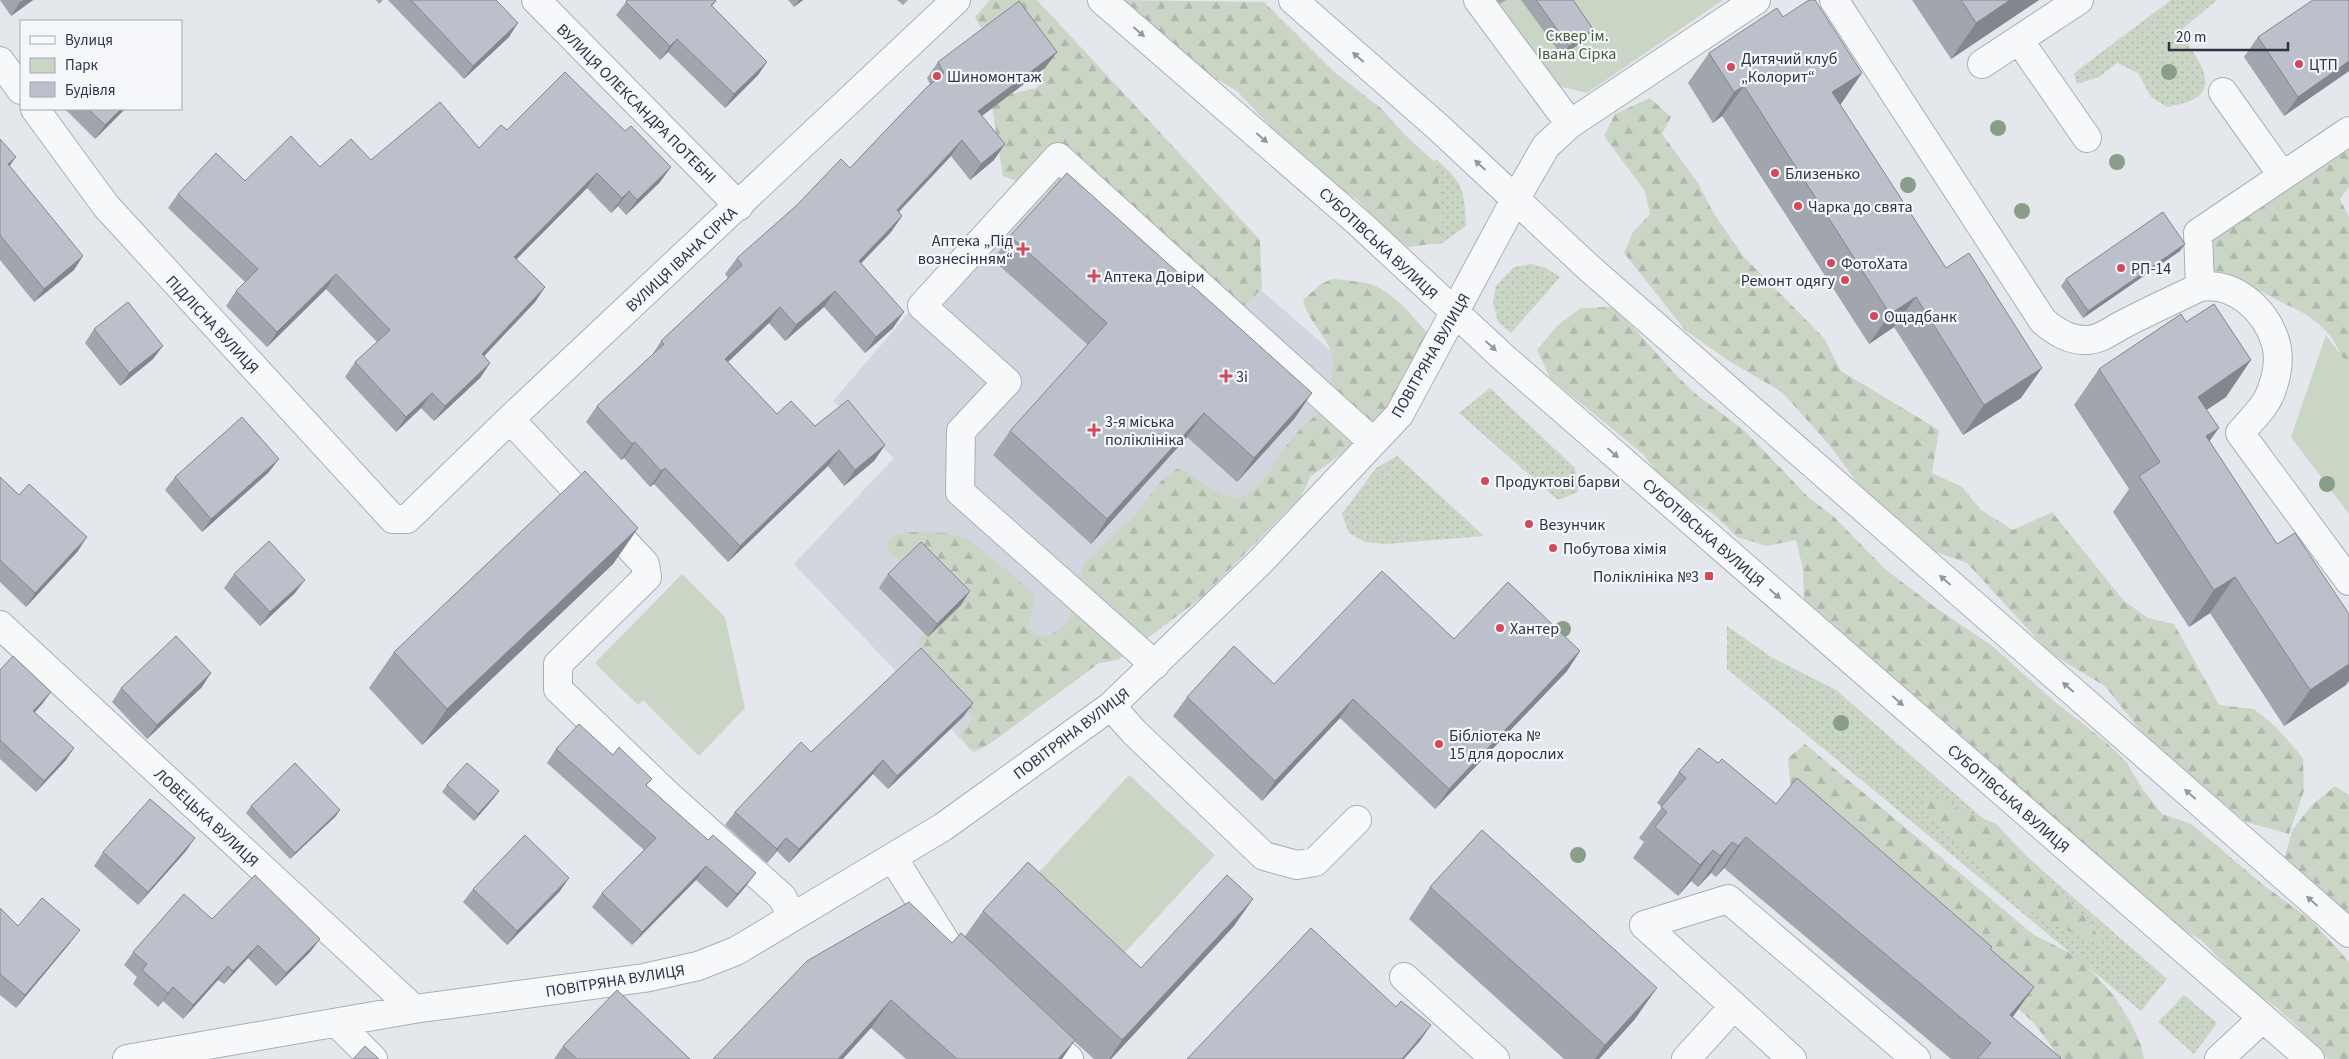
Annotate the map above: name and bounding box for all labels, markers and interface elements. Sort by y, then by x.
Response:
street label: ВУЛИЦЯ ОЛЕКСАНДРА ПОТЕБНІ [551,19,721,189]
legend [20,20,182,110]
scale bar [2169,20,2288,52]
park label: Сквер ім. Івана Сірка [1538,25,1616,65]
one-way arrow [1133,26,1145,38]
text: 20 m [2176,27,2206,48]
text: Вулиця [65,30,113,51]
place label: Дитячий клуб „Колорит“ [1741,48,1837,88]
one-way arrow [1353,51,1365,63]
place label: ЦТП [2309,54,2338,76]
text: Парк [65,55,99,76]
marker: ЦТП [2293,58,2305,70]
marker: Дитячий клуб „Колорит“ [1725,61,1737,73]
place label: Шиномонтаж [947,66,1042,88]
marker: Шиномонтаж [931,70,943,82]
text: Будівля [65,80,115,101]
one-way arrow [1255,133,1268,144]
one-way arrow [1474,159,1486,171]
place label: Близенько [1785,163,1860,185]
marker: Близенько [1769,167,1781,179]
street label: СУБОТІВСЬКА ВУЛИЦЯ [1314,183,1443,305]
place label: Чарка до свята [1808,196,1913,218]
marker: Чарка до свята [1792,200,1804,212]
street label: ВУЛИЦЯ ІВАНА СІРКА [621,202,742,317]
place label: Аптека „Під вознесінням“ [918,230,1013,270]
marker: Аптека „Під вознесінням“ [1017,243,1029,255]
place label: ФотоХата [1841,253,1908,275]
marker: ФотоХата [1825,257,1837,269]
place label: РП-14 [2131,258,2171,280]
marker: РП-14 [2115,262,2127,274]
place label: Аптека Довіри [1104,266,1205,288]
street label: ПІДЛІСНА ВУЛИЦЯ [161,270,264,379]
marker: Аптека Довіри [1088,270,1100,282]
place label: Ремонт одягу [1741,270,1836,292]
marker: Ремонт одягу [1839,274,1851,286]
street label: ПОВІТРЯНА ВУЛИЦЯ [1386,289,1476,422]
place label: Ощадбанк [1884,306,1957,328]
marker: Ощадбанк [1868,310,1880,322]
one-way arrow [1484,340,1496,352]
place label: 3і [1236,366,1248,388]
marker: 3і [1220,370,1232,382]
place label: 3-я міська поліклініка [1105,411,1184,451]
marker: 3-я міська поліклініка [1087,423,1101,437]
one-way arrow [1607,447,1619,459]
place label: Продуктові барви [1495,471,1620,493]
street label: СУБОТІВСЬКА ВУЛИЦЯ [1637,473,1769,592]
marker: Продуктові барви [1479,475,1491,487]
place label: Везунчик [1539,514,1605,536]
marker: Везунчик [1523,518,1535,530]
place label: Побутова хімія [1563,538,1667,560]
marker: Побутова хімія [1547,542,1559,554]
place label: Поліклініка №3 [1593,566,1699,588]
marker: Поліклініка №3 [1703,570,1715,582]
one-way arrow [1940,574,1952,586]
one-way arrow [1769,589,1782,600]
place label: Хантер [1510,618,1559,640]
marker: Хантер [1494,622,1506,634]
one-way arrow [2062,681,2074,693]
street label: ПОВІТРЯНА ВУЛИЦЯ [1009,683,1134,785]
one-way arrow [1891,695,1903,707]
place label: Бібліотека № 15 для дорослих [1449,725,1564,765]
marker: Бібліотека № 15 для дорослих [1433,738,1445,750]
street label: СУБОТІВСЬКА ВУЛИЦЯ [1942,739,2074,858]
street label: ЛОВЕЦЬКА ВУЛИЦЯ [149,763,264,872]
one-way arrow [2184,789,2196,800]
one-way arrow [2307,895,2319,907]
street label: ПОВІТРЯНА ВУЛИЦЯ [544,959,686,1003]

